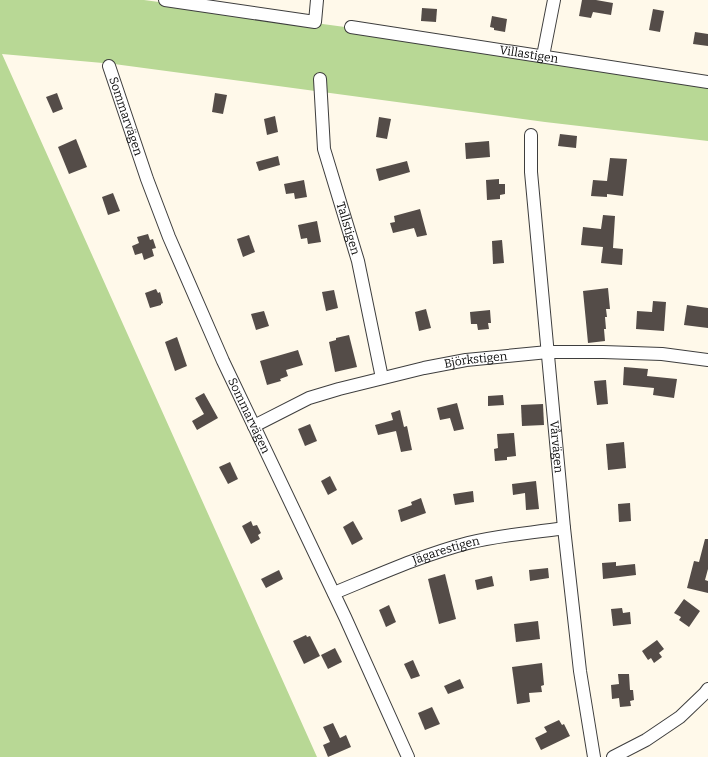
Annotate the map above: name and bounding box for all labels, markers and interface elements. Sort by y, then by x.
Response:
street label: Villastigen [499,43,560,66]
street label: Sommarvägen [106,75,146,158]
street label: Tallstigen [333,200,363,257]
street label: Björkstigen [443,349,508,371]
street label: Sommarvägen [225,375,273,456]
street label: Vårvägen [547,420,566,474]
street label: Jägarestigen [410,533,481,568]

